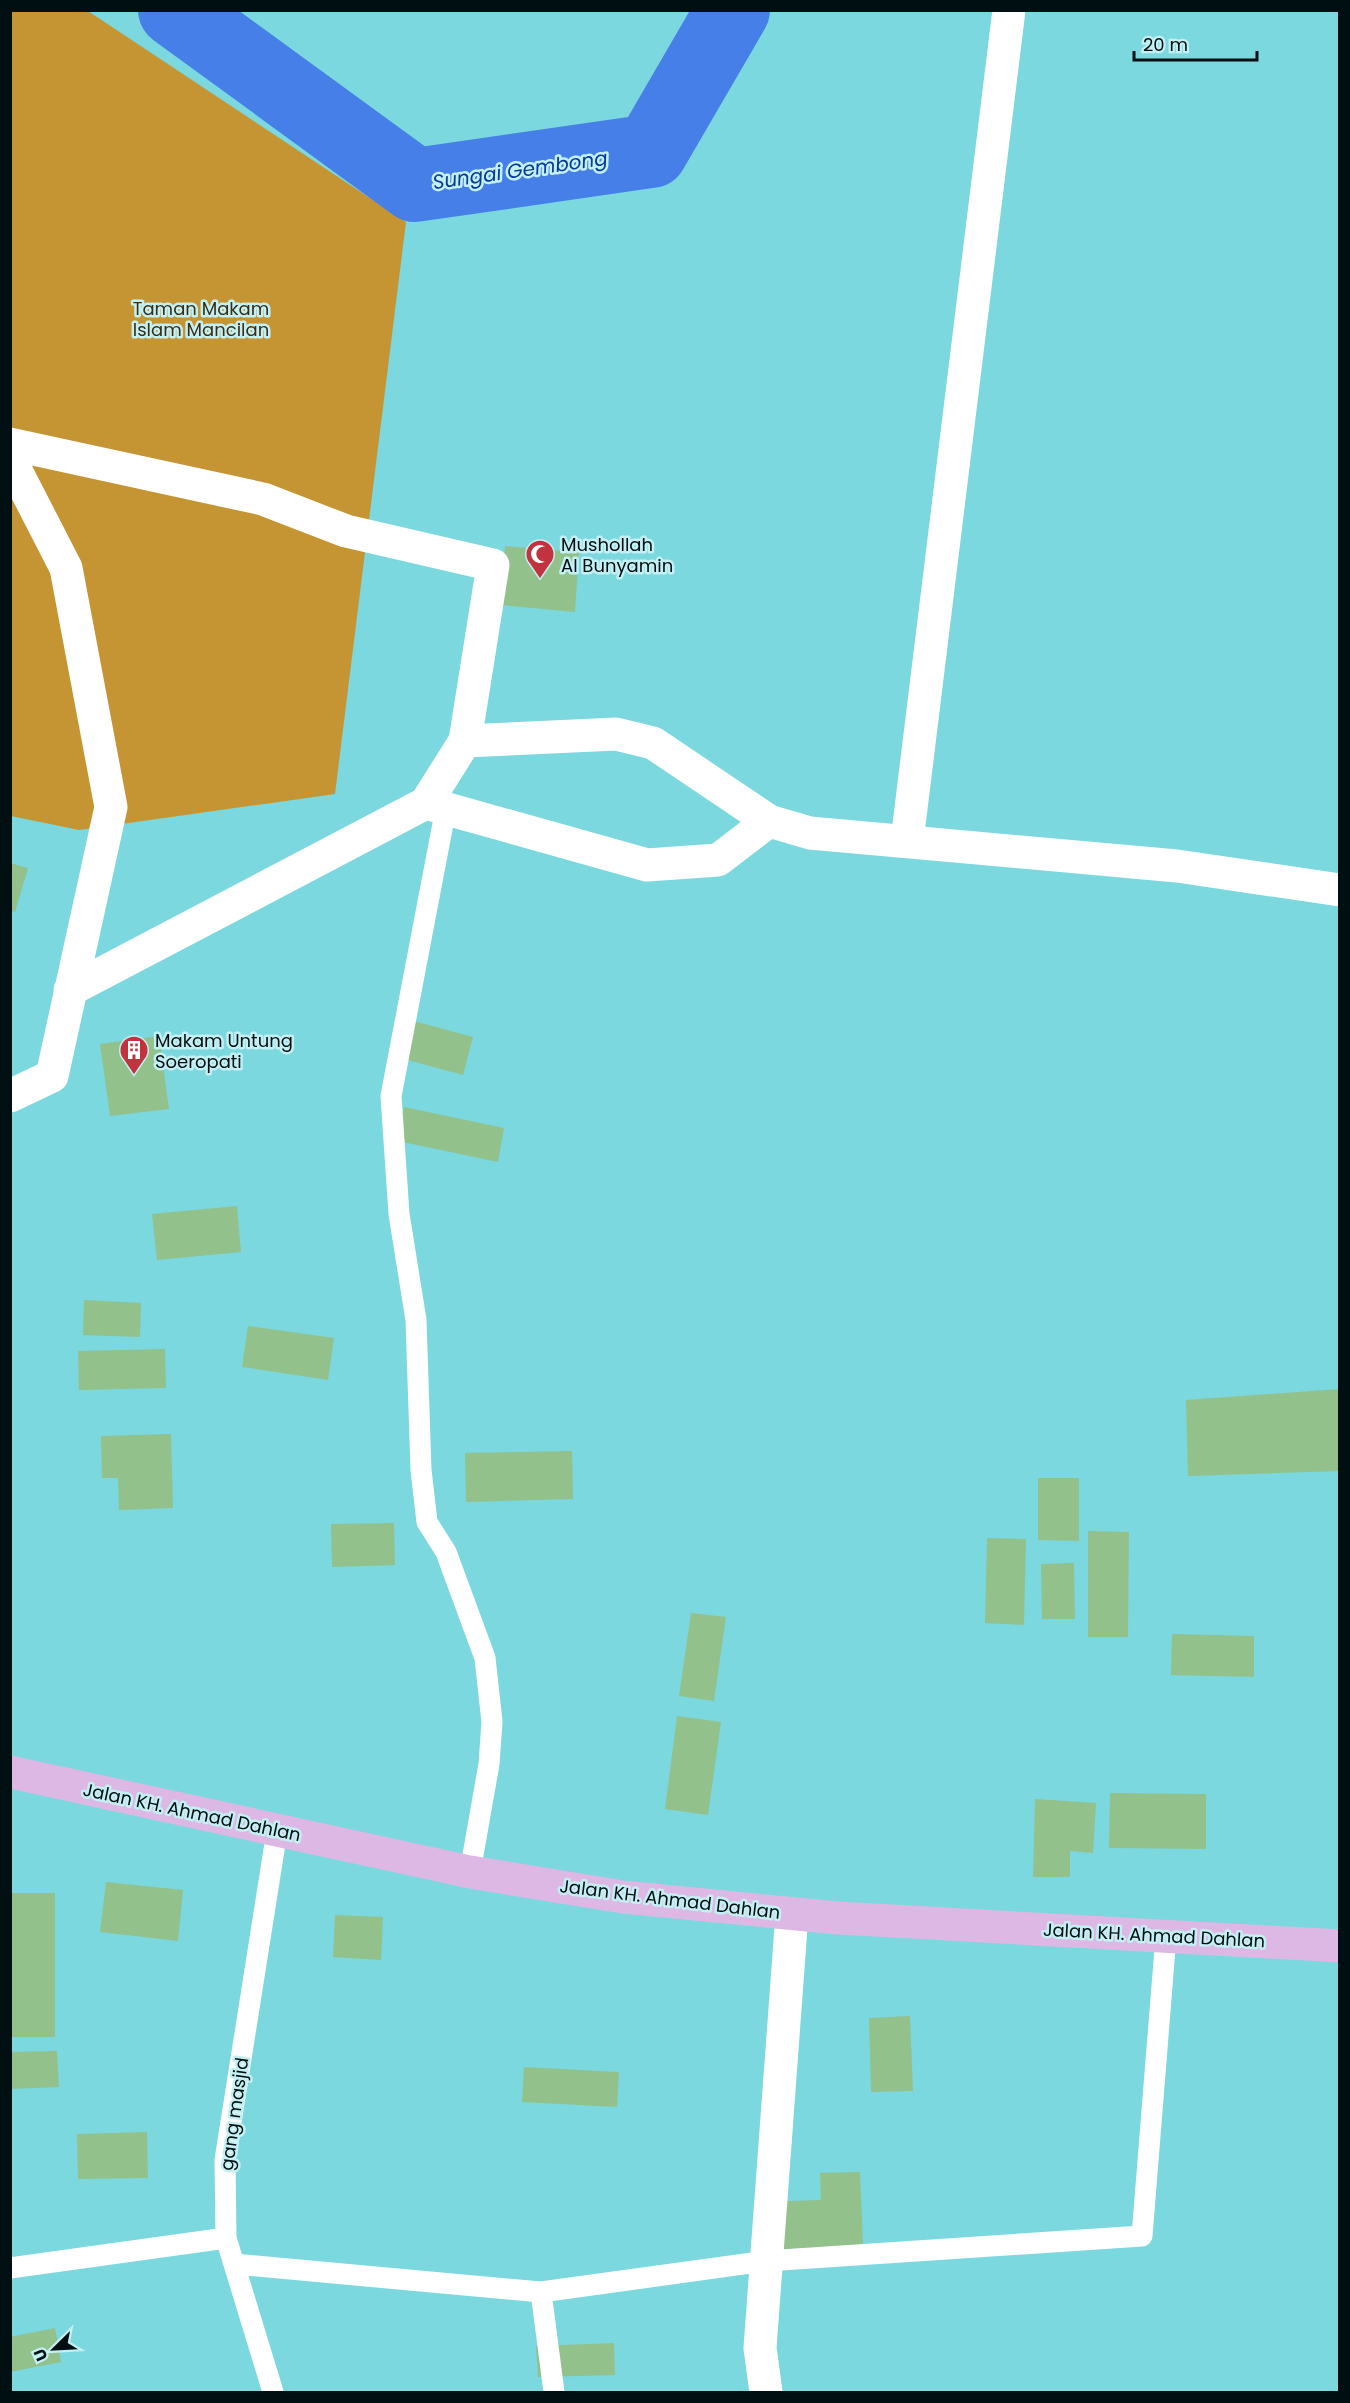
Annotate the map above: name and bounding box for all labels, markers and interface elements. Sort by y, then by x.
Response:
scale bar [1134,24,1257,62]
text: 20 m [1143,32,1188,57]
water label: Sungai Gembong [431,144,609,196]
park label: Taman Makam Islam Mancilan [133,296,269,342]
place label: Mushollah Al Bunyamin [561,532,673,578]
mosque icon: Mushollah Al Bunyamin [524,538,556,580]
place label: Makam Untung Soeropati [155,1028,293,1074]
building icon: Makam Untung Soeropati [118,1034,150,1076]
street label: Jalan KH. Ahmad Dahlan [81,1777,303,1847]
street label: Jalan KH. Ahmad Dahlan [558,1873,782,1925]
street label: Jalan KH. Ahmad Dahlan [1042,1917,1266,1953]
street label: gang masjid [214,2056,254,2172]
north arrow [24,2319,84,2379]
text: U [28,2345,54,2365]

